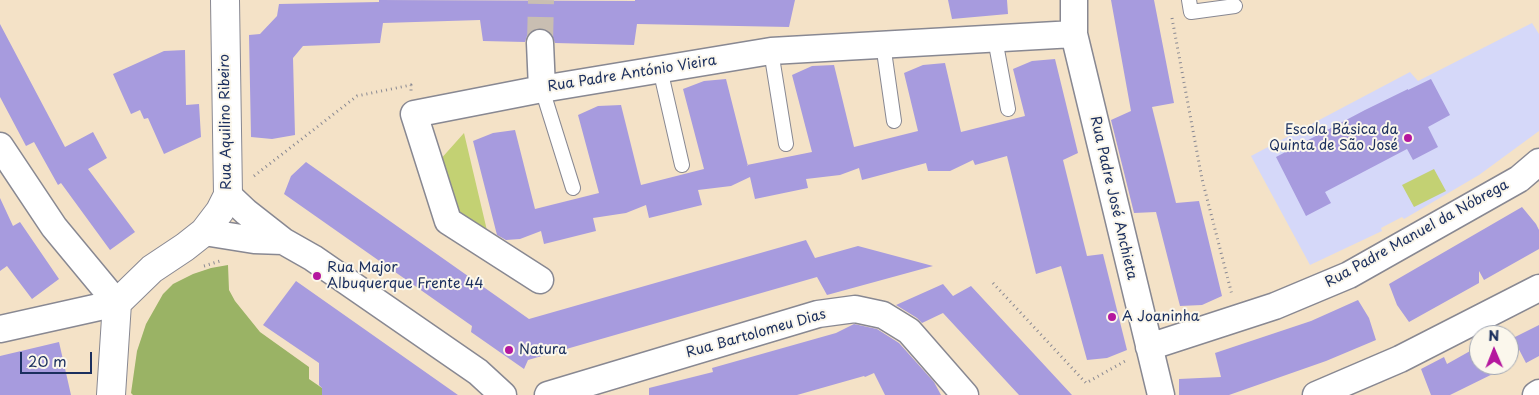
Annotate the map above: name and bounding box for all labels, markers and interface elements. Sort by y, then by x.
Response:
street label: Rua Padre António Vieira [546,52,718,96]
street label: Rua Aquilino Ribeiro [216,54,236,190]
street label: Rua Padre José Anchieta [1086,114,1140,282]
place label: Escola Básica da Quinta de São José [1269,122,1398,154]
marker: Escola Básica da Quinta de São José [1402,132,1414,144]
street label: Rua Padre Manuel da Nóbrega [1322,176,1512,292]
place label: Rua Major Albuquerque Frente 44 [327,260,484,292]
marker: Rua Major Albuquerque Frente 44 [311,270,323,282]
street label: Rua Bartolomeu Dias [684,306,828,362]
place label: A Joaninha [1122,309,1200,325]
marker: A Joaninha [1106,311,1118,323]
north arrow [1469,325,1519,375]
text: N [1488,325,1499,346]
scale bar [22,342,95,374]
place label: Natura [519,342,567,358]
marker: Natura [503,344,515,356]
text: 20 m [28,349,67,372]

